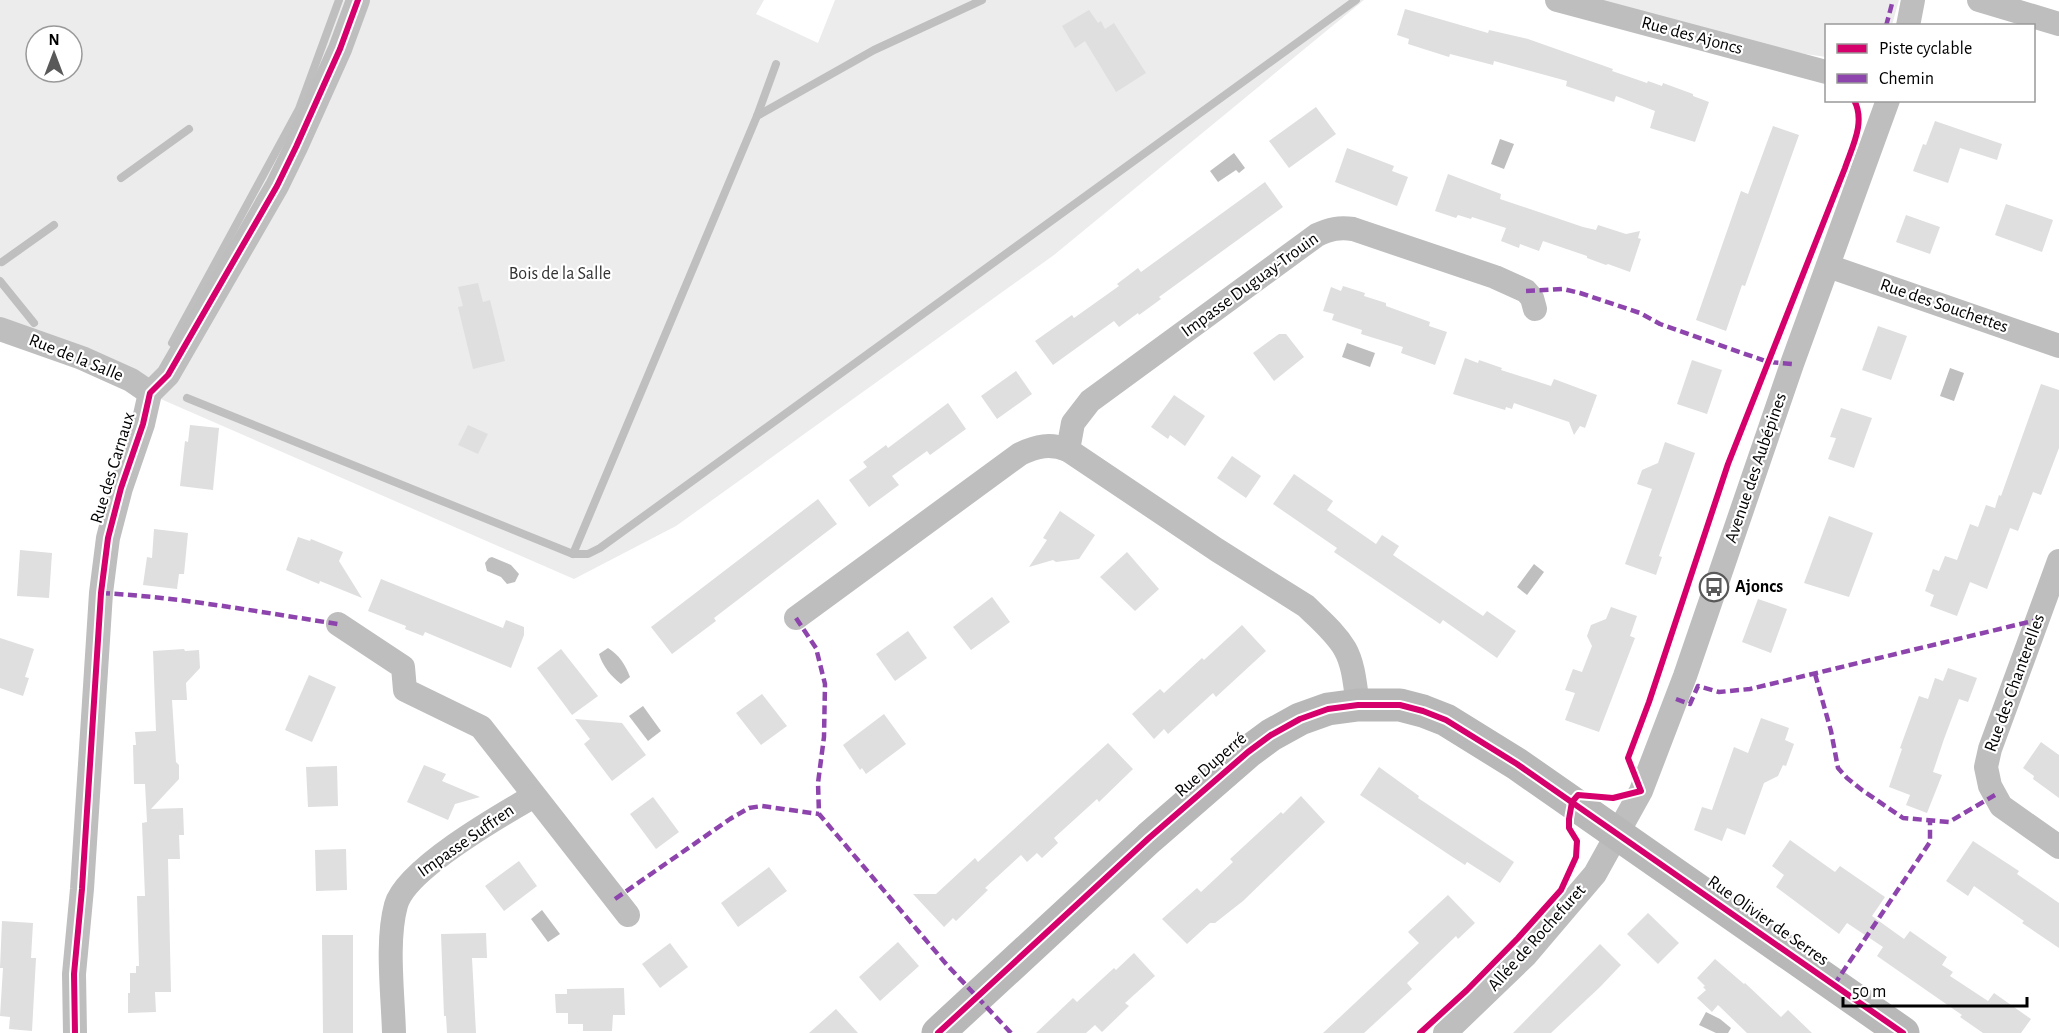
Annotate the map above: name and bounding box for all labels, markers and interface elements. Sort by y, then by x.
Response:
street label: Rue des Ajoncs [1639,14,1745,58]
north arrow [24,24,84,84]
legend [1825,24,2035,102]
text: N [48,32,60,48]
text: Piste cyclable [1879,40,1972,58]
text: Chemin [1879,70,1934,88]
street label: Impasse Duguay-Trouin [1178,229,1322,341]
park label: Bois de la Salle [509,265,611,283]
street label: Rue des Souchettes [1878,276,2010,336]
street label: Rue de la Salle [26,331,126,385]
street label: Avenue des Aubépines [1722,391,1790,545]
street label: Rue des Carnaux [88,410,139,526]
bus stop icon: Ajoncs [1698,571,1730,603]
place label: Ajoncs [1735,578,1783,596]
street label: Rue des Chanterelles [1982,612,2048,754]
street label: Rue Duperré [1172,729,1250,801]
street label: Impasse Suffren [415,801,517,881]
street label: Rue Olivier de Serres [1704,873,1832,969]
street label: Allée de Rochefuret [1485,881,1590,995]
scale bar [1843,970,2028,1008]
text: 50 m [1852,983,1886,1001]

